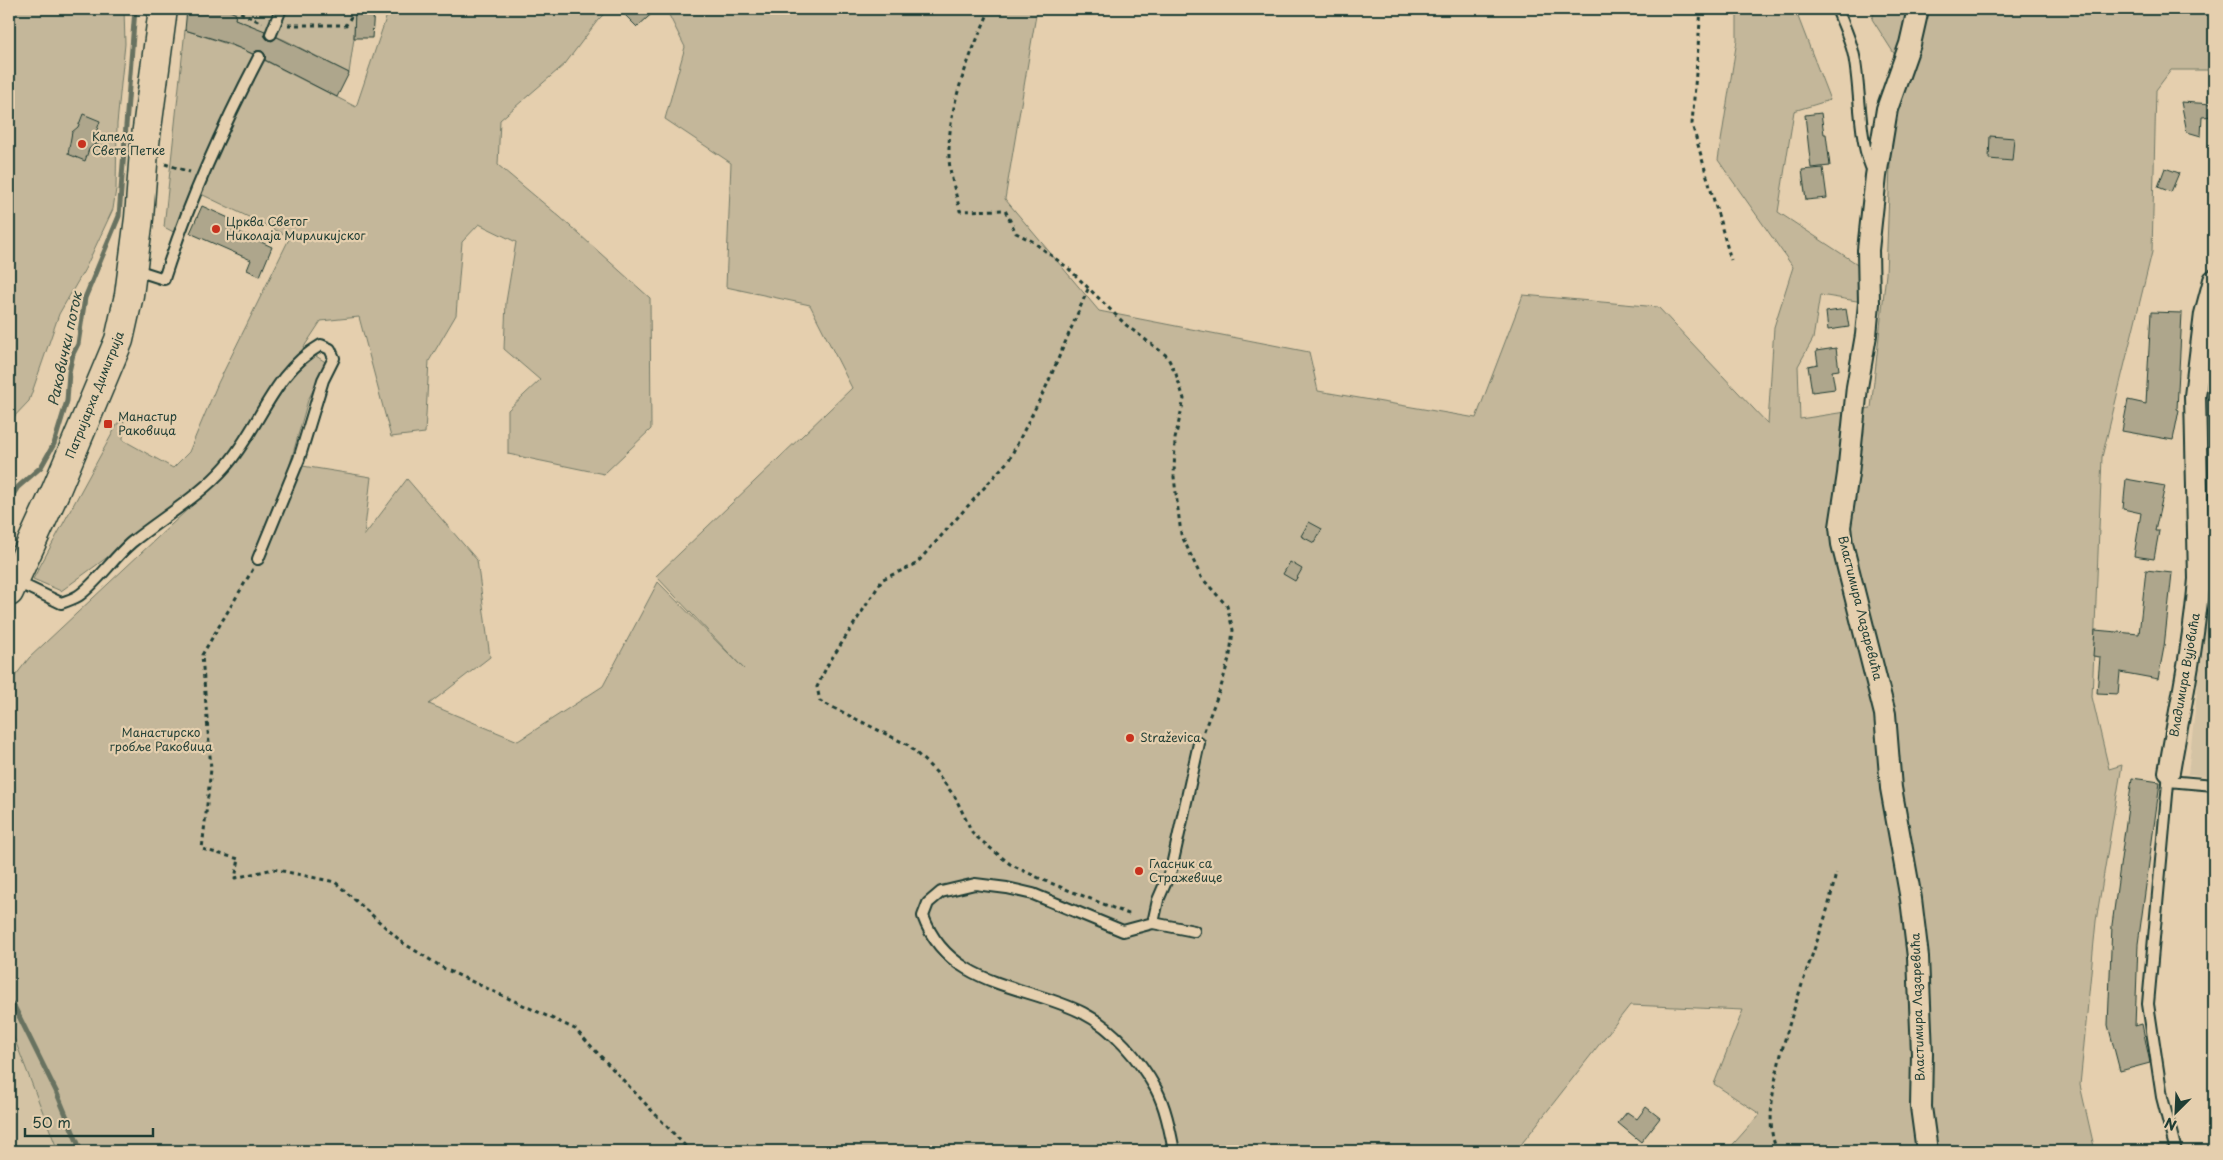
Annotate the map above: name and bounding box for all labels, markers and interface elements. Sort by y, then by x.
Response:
place label: Капела Свете Петке [92,127,165,159]
marker: Капела Свете Петке [76,138,88,150]
place label: Црква Светог Николаја Мирликијског [226,212,366,244]
marker: Црква Светог Николаја Мирликијског [210,223,222,235]
water label: Раковички поток [42,288,87,408]
street label: Патријарха Димитрија [60,328,128,461]
place label: Манастир Раковица [118,407,177,439]
marker: Манастир Раковица [102,418,114,430]
street label: Властимира Лазаревића [1834,534,1888,682]
street label: Владимира Вујовића [2164,611,2204,738]
park label: Манастирско гробље Раковица [110,723,213,755]
place label: Straževica [1140,728,1201,746]
marker: Straževica [1124,732,1136,744]
place label: Гласник са Стражевице [1149,854,1222,886]
marker: Гласник са Стражевице [1133,865,1145,877]
street label: Властимира Лазаревића [1905,932,1929,1081]
north arrow [2150,1088,2200,1138]
scale bar [25,1105,152,1137]
text: 50 m [32,1110,71,1133]
text: N [2161,1112,2180,1136]

